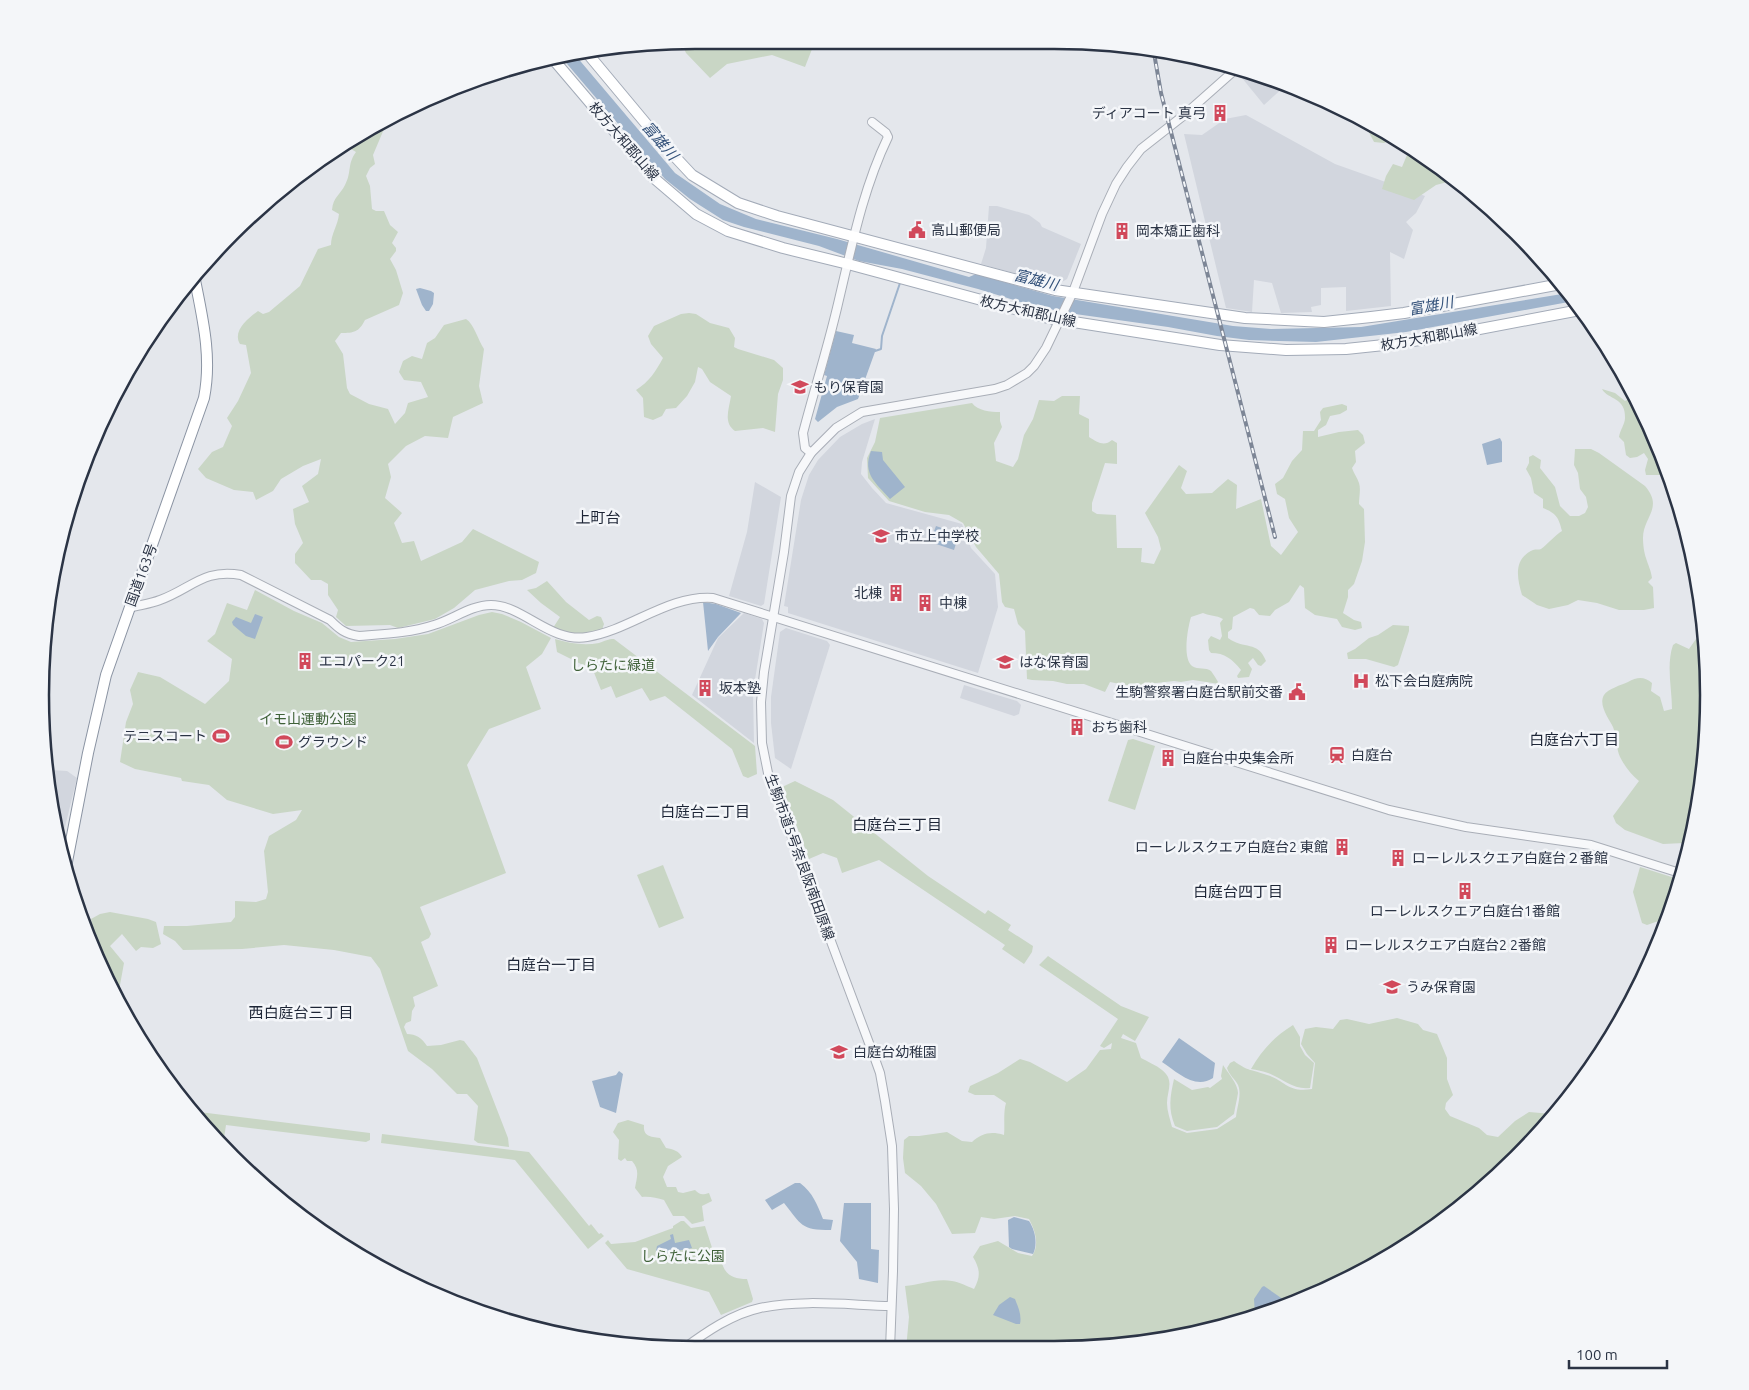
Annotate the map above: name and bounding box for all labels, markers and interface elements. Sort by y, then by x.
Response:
street label: 枚方大和郡山線 [586,99,662,183]
building icon: ディアコート 真弓 [1210,103,1230,123]
place label: ディアコート 真弓 [1092,105,1206,121]
water label: 富雄川 [639,118,683,165]
public building icon: 高山郵便局 [907,220,927,240]
building icon: 岡本矯正歯科 [1112,221,1132,241]
place label: 高山郵便局 [931,222,1001,238]
place label: 岡本矯正歯科 [1136,223,1220,239]
water label: 富雄川 [1012,266,1062,294]
street label: 枚方大和郡山線 [978,292,1078,330]
water label: 富雄川 [1407,293,1457,318]
street label: 枚方大和郡山線 [1379,321,1479,353]
school or university icon: もり保育園 [790,377,810,397]
place label: もり保育園 [814,379,884,395]
district label: 上町台 [575,509,621,526]
school or university icon: 市立上中学校 [871,526,891,546]
place label: 市立上中学校 [895,528,979,544]
street label: 国道163号 [122,541,160,609]
building icon: 北棟 [886,583,906,603]
place label: 北棟 [854,585,882,601]
building icon: 中棟 [915,593,935,613]
place label: 中棟 [939,595,967,611]
building icon: エコパーク21 [295,651,315,671]
school or university icon: はな保育園 [995,652,1015,672]
place label: エコパーク21 [319,653,405,669]
place label: はな保育園 [1019,654,1089,670]
park label: しらたに緑道 [571,657,655,673]
hospital icon: 松下会白庭病院 [1351,671,1371,691]
place label: 松下会白庭病院 [1375,673,1473,689]
building icon: 坂本塾 [695,678,715,698]
place label: 坂本塾 [719,680,761,696]
public building icon: 生駒警察署白庭台駅前交番 [1287,682,1307,702]
place label: 生駒警察署白庭台駅前交番 [1115,684,1283,700]
park label: イモ山運動公園 [259,711,357,727]
building icon: おち歯科 [1067,717,1087,737]
place label: おち歯科 [1091,719,1147,735]
sports icon: テニスコート [211,726,231,746]
place label: テニスコート [123,728,207,744]
district label: 白庭台六丁目 [1529,731,1619,748]
sports icon: グラウンド [274,732,294,752]
place label: グラウンド [298,734,368,750]
station icon: 白庭台 [1327,745,1347,765]
place label: 白庭台 [1351,747,1393,763]
building icon: 白庭台中央集会所 [1158,748,1178,768]
place label: 白庭台中央集会所 [1182,750,1294,766]
street label: 生駒市道5号奈良阪南田原線 [762,772,838,942]
district label: 白庭台二丁目 [660,803,750,820]
district label: 白庭台三丁目 [852,816,942,833]
building icon: ローレルスクエア白庭台2 東館 [1332,837,1352,857]
place label: ローレルスクエア白庭台2 東館 [1135,839,1328,855]
building icon: ローレルスクエア白庭台２番館 [1388,848,1408,868]
place label: ローレルスクエア白庭台２番館 [1412,850,1608,866]
building icon: ローレルスクエア白庭台1番館 [1455,881,1475,901]
district label: 白庭台四丁目 [1193,883,1283,900]
place label: ローレルスクエア白庭台1番館 [1370,903,1560,919]
building icon: ローレルスクエア白庭台2 2番館 [1321,935,1341,955]
place label: ローレルスクエア白庭台2 2番館 [1345,937,1546,953]
district label: 白庭台一丁目 [506,956,596,973]
school or university icon: うみ保育園 [1382,977,1402,997]
place label: うみ保育園 [1406,979,1476,995]
district label: 西白庭台三丁目 [248,1004,354,1021]
school or university icon: 白庭台幼稚園 [829,1042,849,1062]
place label: 白庭台幼稚園 [853,1044,937,1060]
park label: しらたに公園 [641,1248,725,1264]
scale bar [1569,1338,1666,1370]
text: 100 m [1576,1346,1618,1363]

